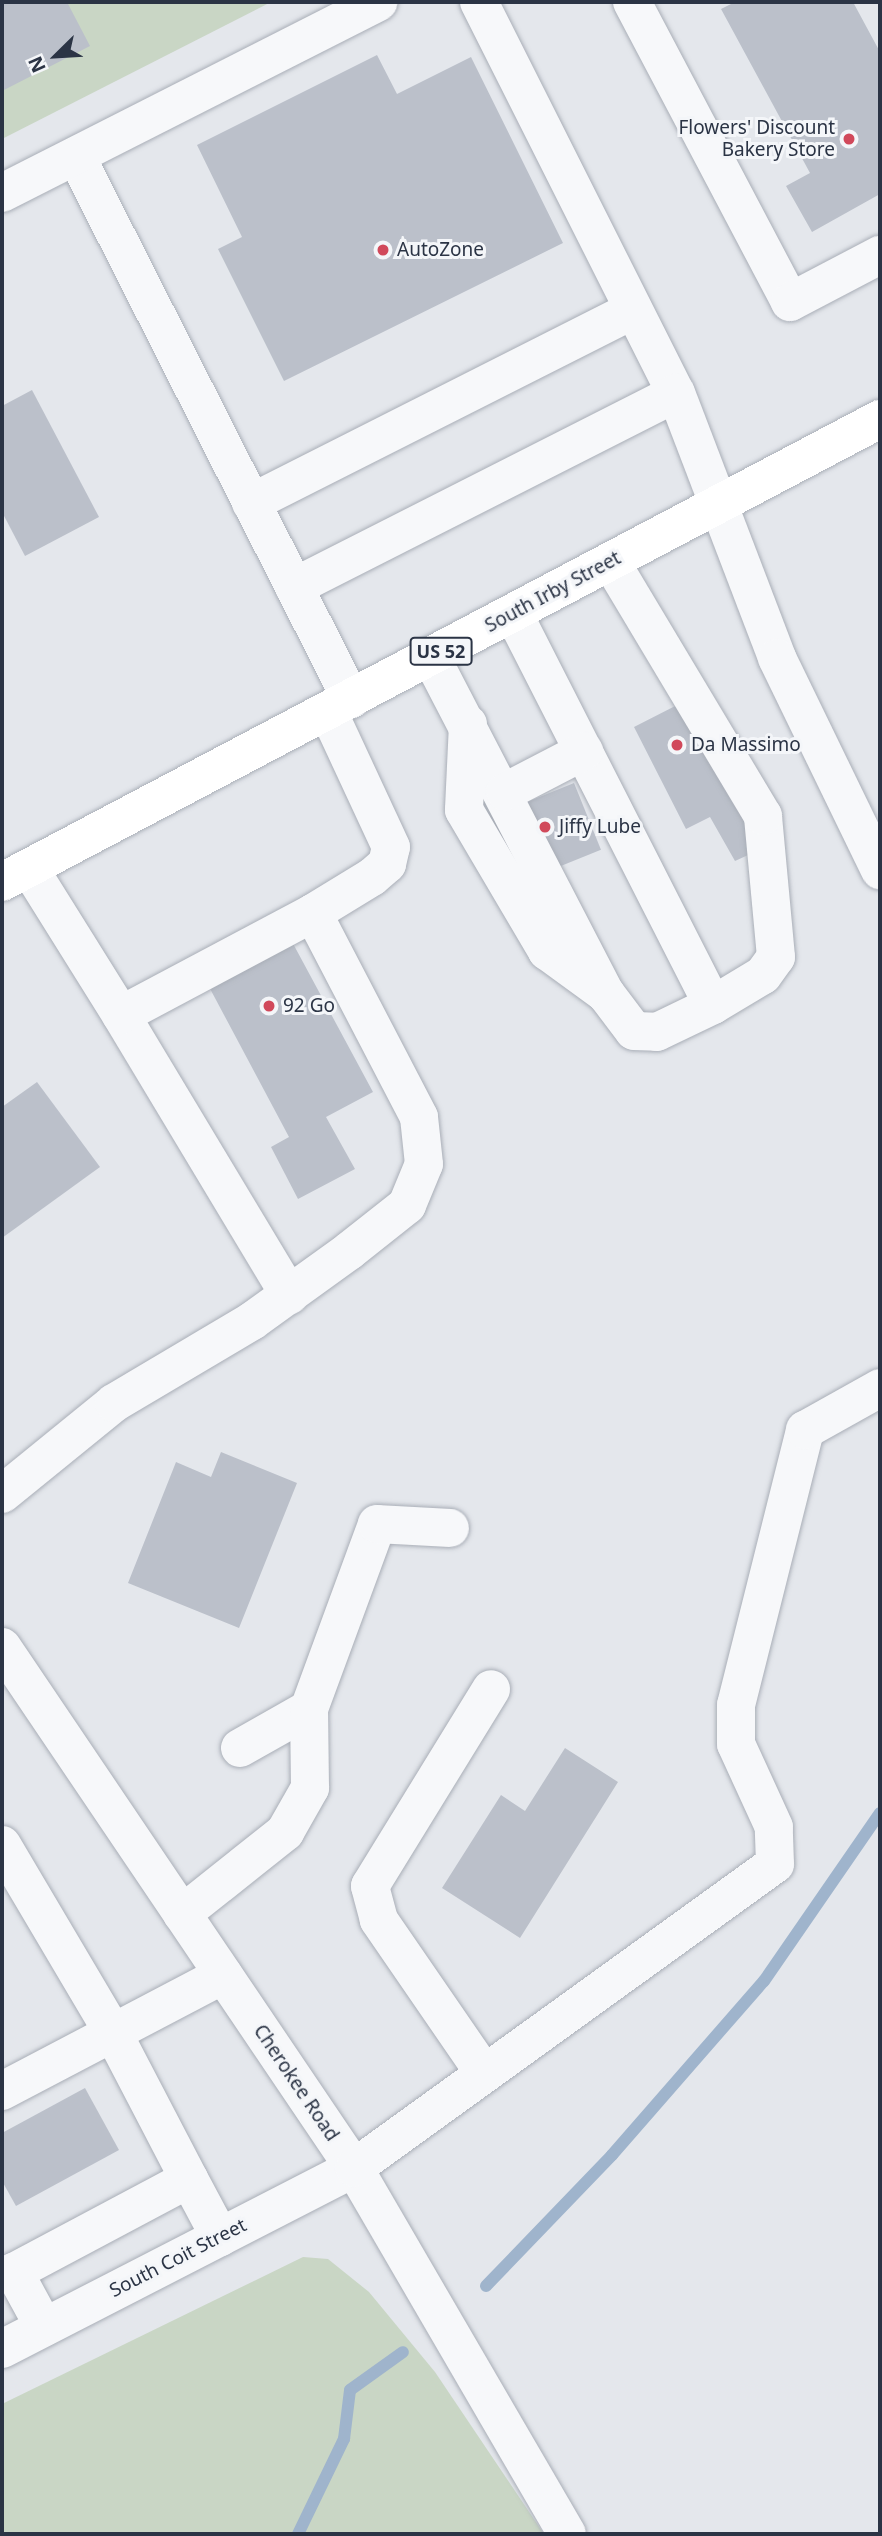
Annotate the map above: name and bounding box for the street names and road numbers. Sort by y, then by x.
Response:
street label: South Irby Street [481,547,625,637]
road number: US 52 [410,636,472,666]
street label: Cherokee Road [249,2020,343,2146]
street label: South Coit Street [106,2214,250,2302]

